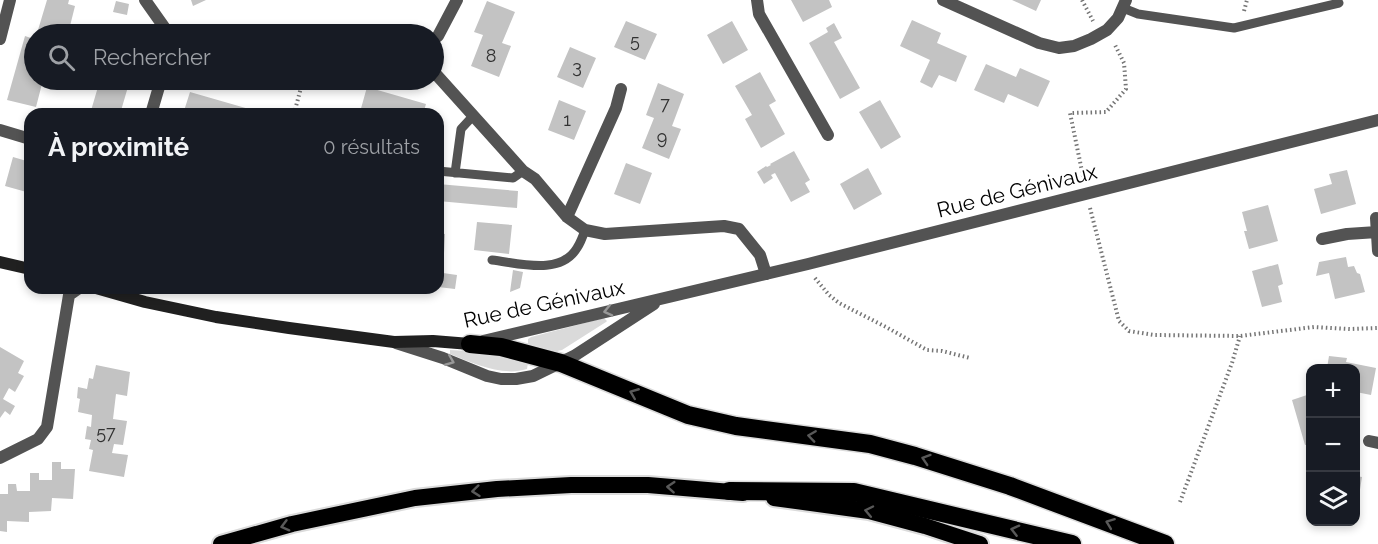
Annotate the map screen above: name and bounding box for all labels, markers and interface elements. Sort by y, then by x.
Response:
search box [24,24,444,90]
house number: 5 [630,30,640,51]
icon: search [45,41,78,74]
text: Rechercher [93,44,211,70]
house number: 8 [486,45,496,66]
house number: 3 [572,56,582,77]
house number: 7 [660,93,670,114]
house number: 1 [563,109,571,130]
house number: 9 [657,127,667,148]
text: À proximité [48,132,189,162]
text: 0 résultats [323,135,420,159]
street label: Rue de Génivaux [934,158,1100,222]
street label: Rue de Génivaux [461,274,627,333]
one-way arrow [603,304,613,317]
one-way arrow [444,354,455,366]
map controls [1306,364,1360,526]
button: + [1306,364,1360,418]
one-way arrow [629,388,640,400]
button: − [1306,418,1360,472]
house number: 57 [96,422,116,443]
one-way arrow [807,431,816,443]
one-way arrow [921,454,932,467]
button: layers [1306,472,1360,526]
one-way arrow [667,481,676,494]
one-way arrow [472,484,481,497]
one-way arrow [864,505,874,518]
one-way arrow [1105,518,1116,531]
one-way arrow [280,519,291,531]
one-way arrow [1010,525,1020,538]

